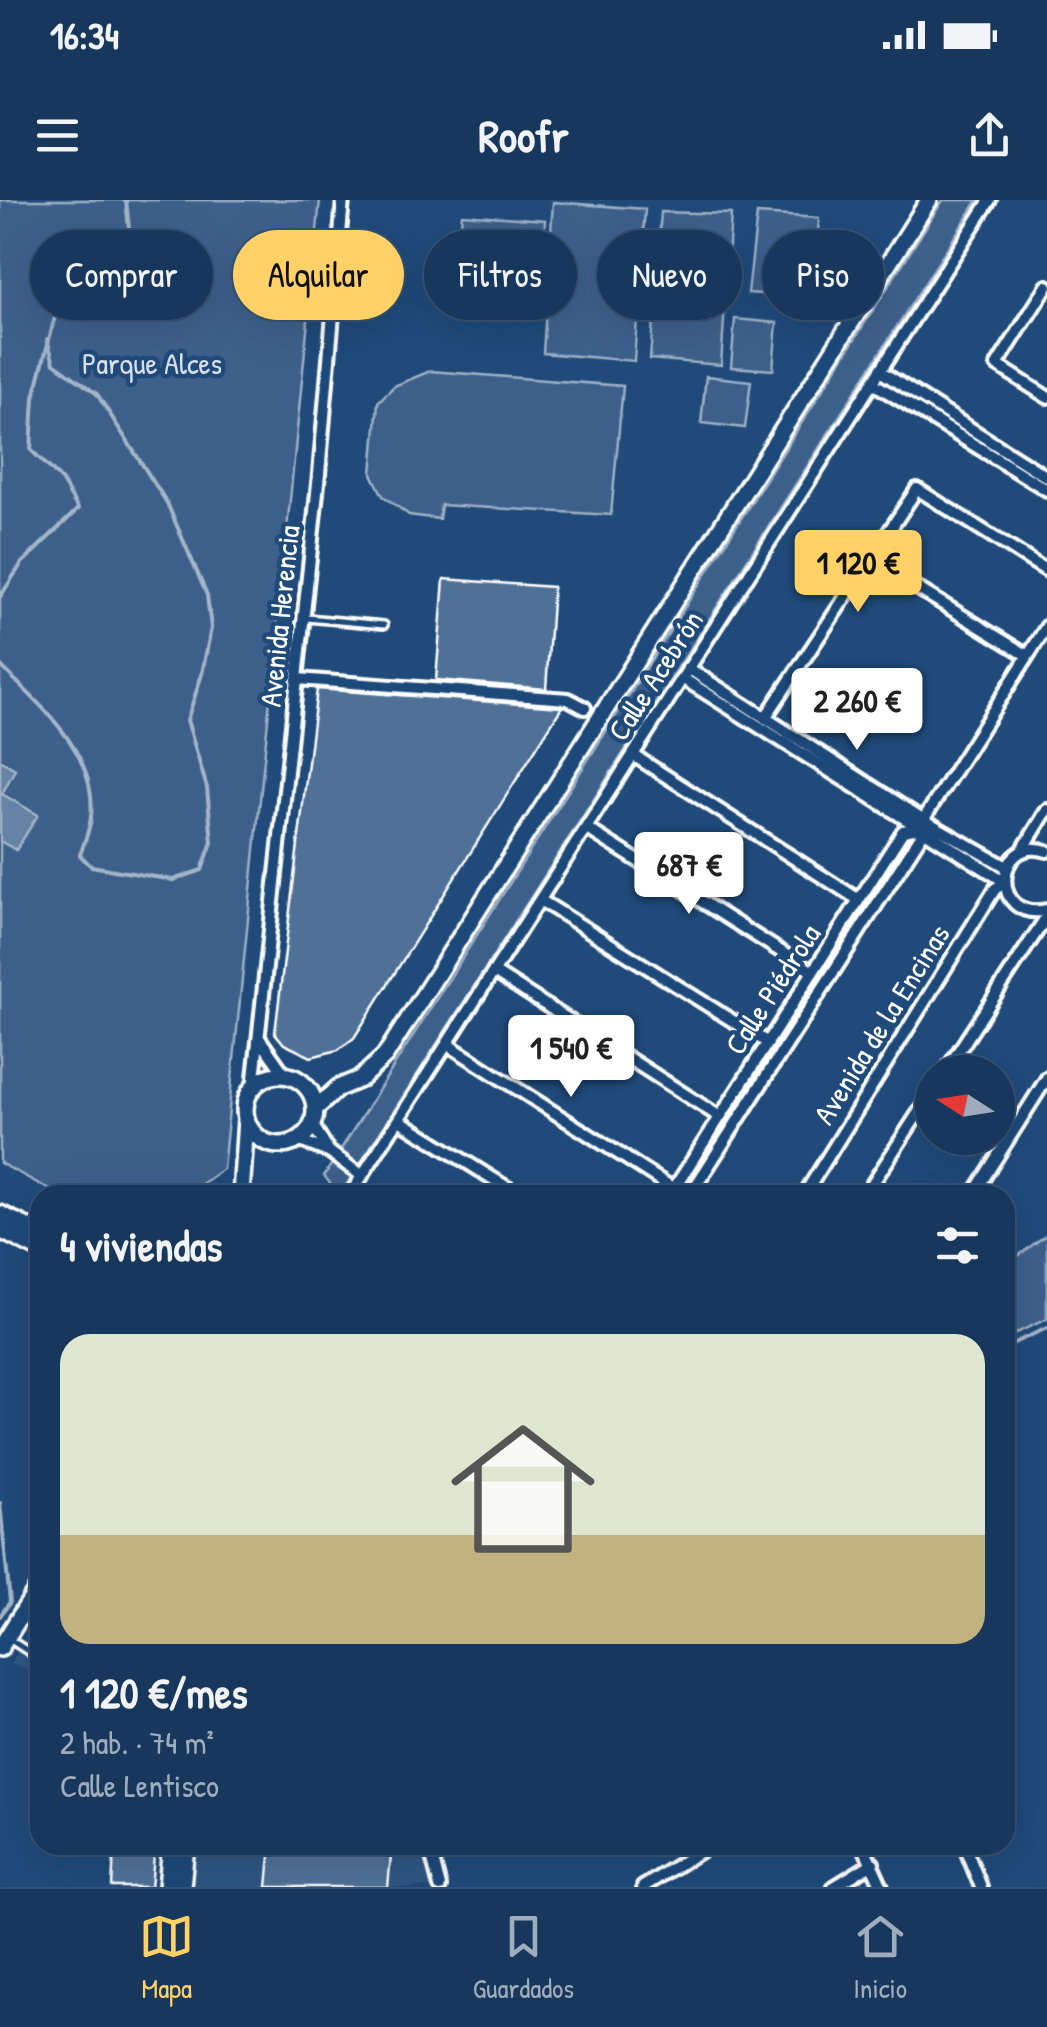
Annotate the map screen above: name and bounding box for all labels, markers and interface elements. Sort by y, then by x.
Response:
text: 16:34 [50,9,119,61]
text: Roofr [478,105,569,166]
icon: menu [30,108,85,163]
icon: share [962,108,1017,163]
chip: Comprar [30,230,213,320]
chip: Alquilar [233,230,404,320]
chip: Filtros [424,230,577,320]
chip: Nuevo [597,230,742,320]
chip: Piso [762,230,884,320]
park label: Parque Alces [82,343,222,383]
street label: Avenida Herencia [250,523,308,709]
pin: 1 120 € [766,530,950,615]
text: 1 120 € [817,541,899,584]
street label: Calle Acebrón [598,602,712,748]
pin: 2 260 € [765,668,949,753]
text: 2 260 € [813,679,901,722]
pin: 687 € [619,832,759,917]
text: 687 € [656,843,722,886]
street label: Calle Piédrola [715,916,829,1062]
street label: Avenida de la Encinas [804,917,958,1131]
pin: 1 540 € [479,1015,663,1100]
text: 1 540 € [530,1026,612,1069]
north arrow [915,1055,1015,1155]
map controls [915,1055,1015,1155]
text: 4 viviendas [60,1217,223,1274]
icon: filters [930,1218,985,1273]
icon: home [433,1399,613,1579]
text: 1 120 €/mes [60,1664,248,1721]
text: 2 hab. · 74 m² [60,1721,214,1764]
text: Calle Lentisco [60,1764,219,1807]
tab: Mapa [139,1909,194,2007]
tab: Guardados [473,1909,574,2007]
tab: Inicio [853,1909,908,2007]

